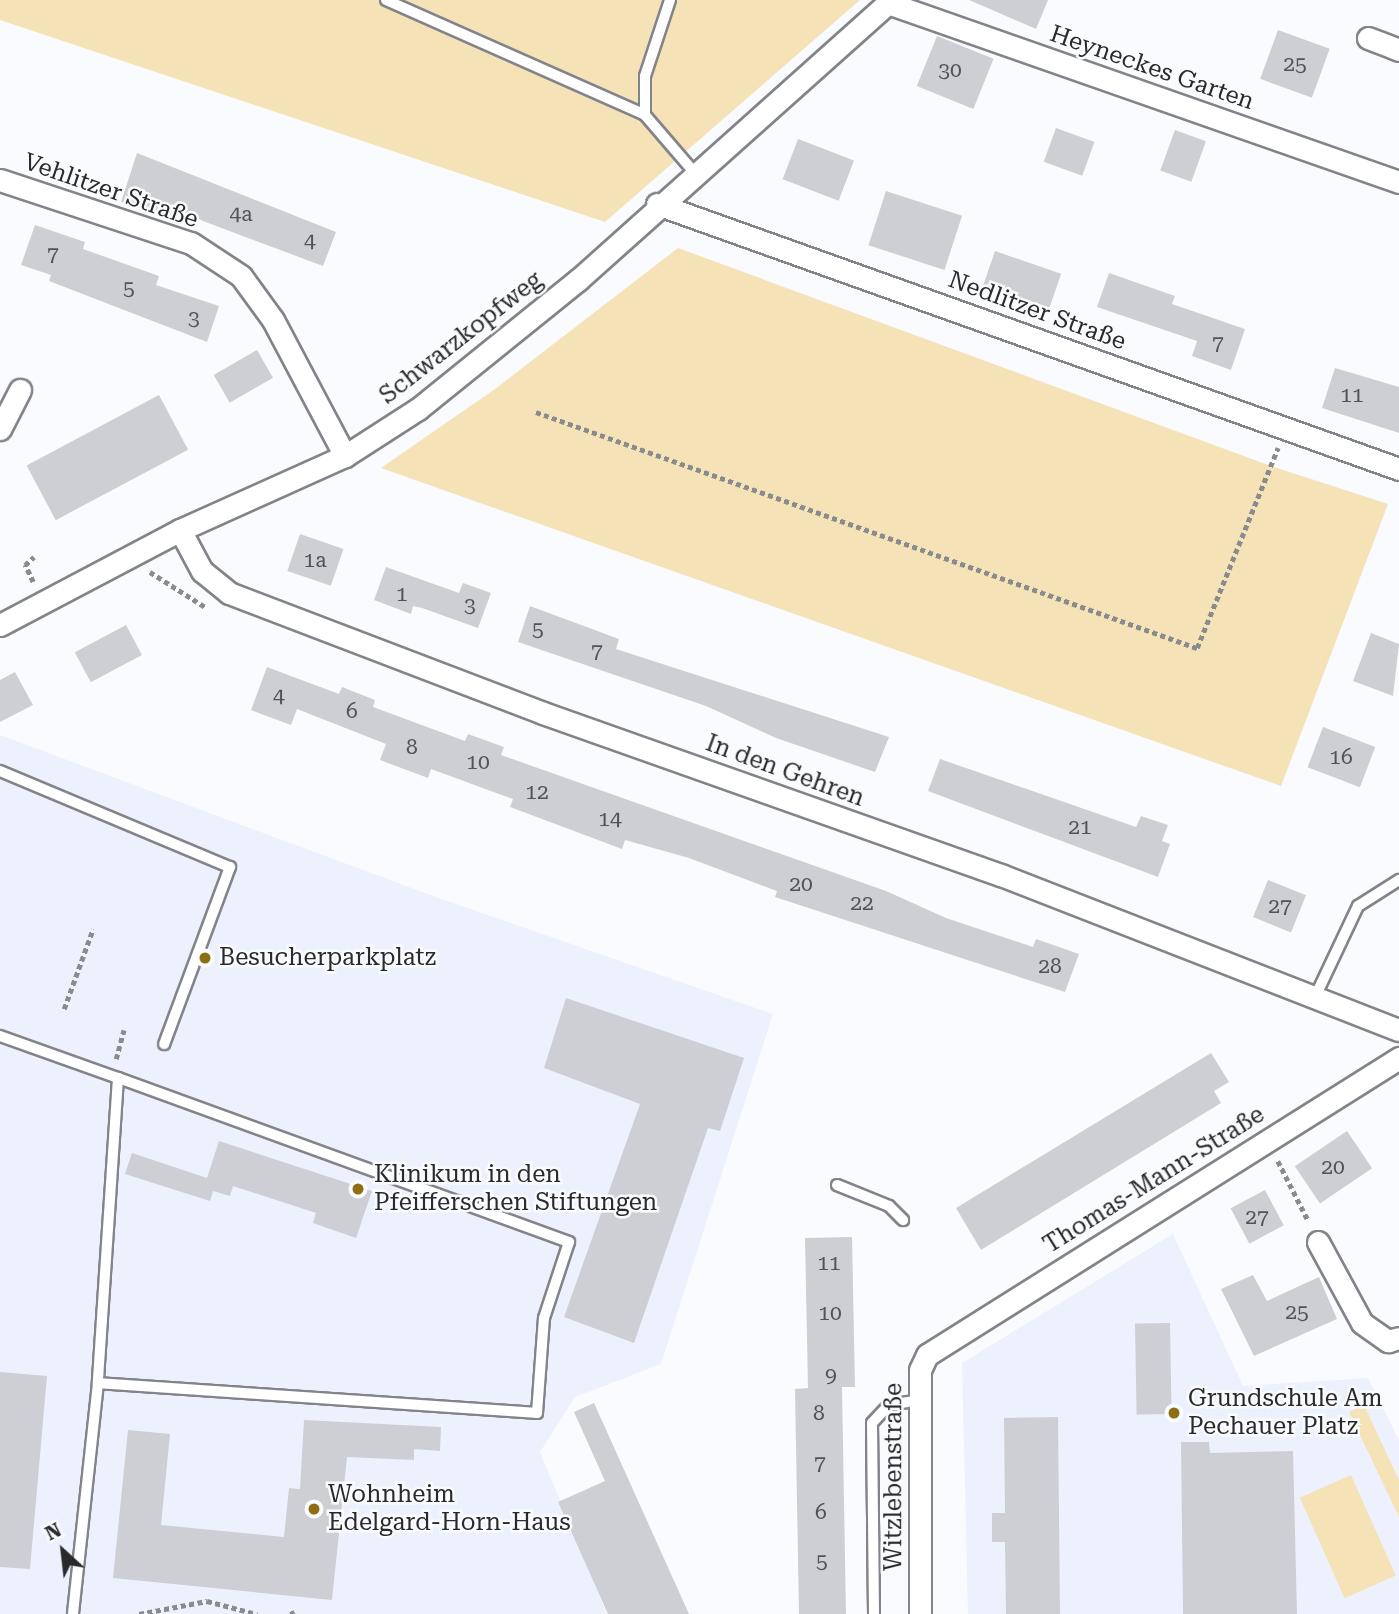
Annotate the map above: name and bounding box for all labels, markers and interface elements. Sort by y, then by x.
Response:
street label: Heyneckes Garten [1046,20,1258,116]
house number: 25 [1283,51,1307,77]
house number: 30 [938,57,962,83]
street label: Vehlitzer Straße [20,148,202,234]
house number: 4a [229,201,253,227]
house number: 4 [304,228,316,254]
house number: 7 [47,241,59,267]
street label: Schwarzkopfweg [374,266,548,410]
street label: Nedlitzer Straße [944,266,1130,356]
house number: 5 [123,275,135,301]
house number: 3 [188,305,200,331]
house number: 7 [1212,330,1224,356]
house number: 11 [1340,382,1364,408]
house number: 1a [303,547,327,573]
house number: 1 [396,581,408,607]
house number: 3 [464,592,476,618]
house number: 5 [532,616,544,642]
house number: 7 [591,638,603,664]
house number: 4 [273,683,285,709]
house number: 6 [346,698,358,724]
street label: In den Gehren [702,729,868,813]
house number: 8 [406,734,418,760]
house number: 16 [1329,744,1353,770]
house number: 10 [466,749,490,775]
house number: 12 [525,779,549,805]
house number: 14 [598,806,622,832]
house number: 21 [1068,814,1092,840]
house number: 20 [789,871,813,897]
house number: 22 [850,890,874,916]
house number: 27 [1268,893,1292,919]
place label: Besucherparkplatz [219,944,436,972]
marker: Besucherparkplatz [197,950,213,966]
house number: 28 [1038,953,1062,979]
street label: Thomas-Mann-Straße [1038,1100,1270,1260]
house number: 20 [1321,1154,1345,1180]
place label: Klinikum in den Pfeifferschen Stiftungen [374,1161,657,1217]
marker: Klinikum in den Pfeifferschen Stiftungen [348,1179,368,1199]
house number: 27 [1245,1204,1269,1230]
house number: 11 [817,1250,841,1276]
house number: 25 [1285,1299,1309,1325]
house number: 10 [818,1300,842,1326]
house number: 9 [825,1362,837,1388]
street label: Witzlebenstraße [880,1383,908,1571]
place label: Grundschule Am Pechauer Platz [1188,1385,1383,1441]
house number: 8 [813,1400,825,1426]
marker: Grundschule Am Pechauer Platz [1166,1405,1182,1421]
house number: 7 [814,1450,826,1476]
place label: Wohnheim Edelgard-Horn-Haus [328,1481,571,1537]
house number: 6 [815,1499,827,1525]
marker: Wohnheim Edelgard-Horn-Haus [306,1501,322,1517]
north arrow [28,1516,98,1586]
text: N [41,1518,65,1545]
house number: 5 [816,1548,828,1574]

